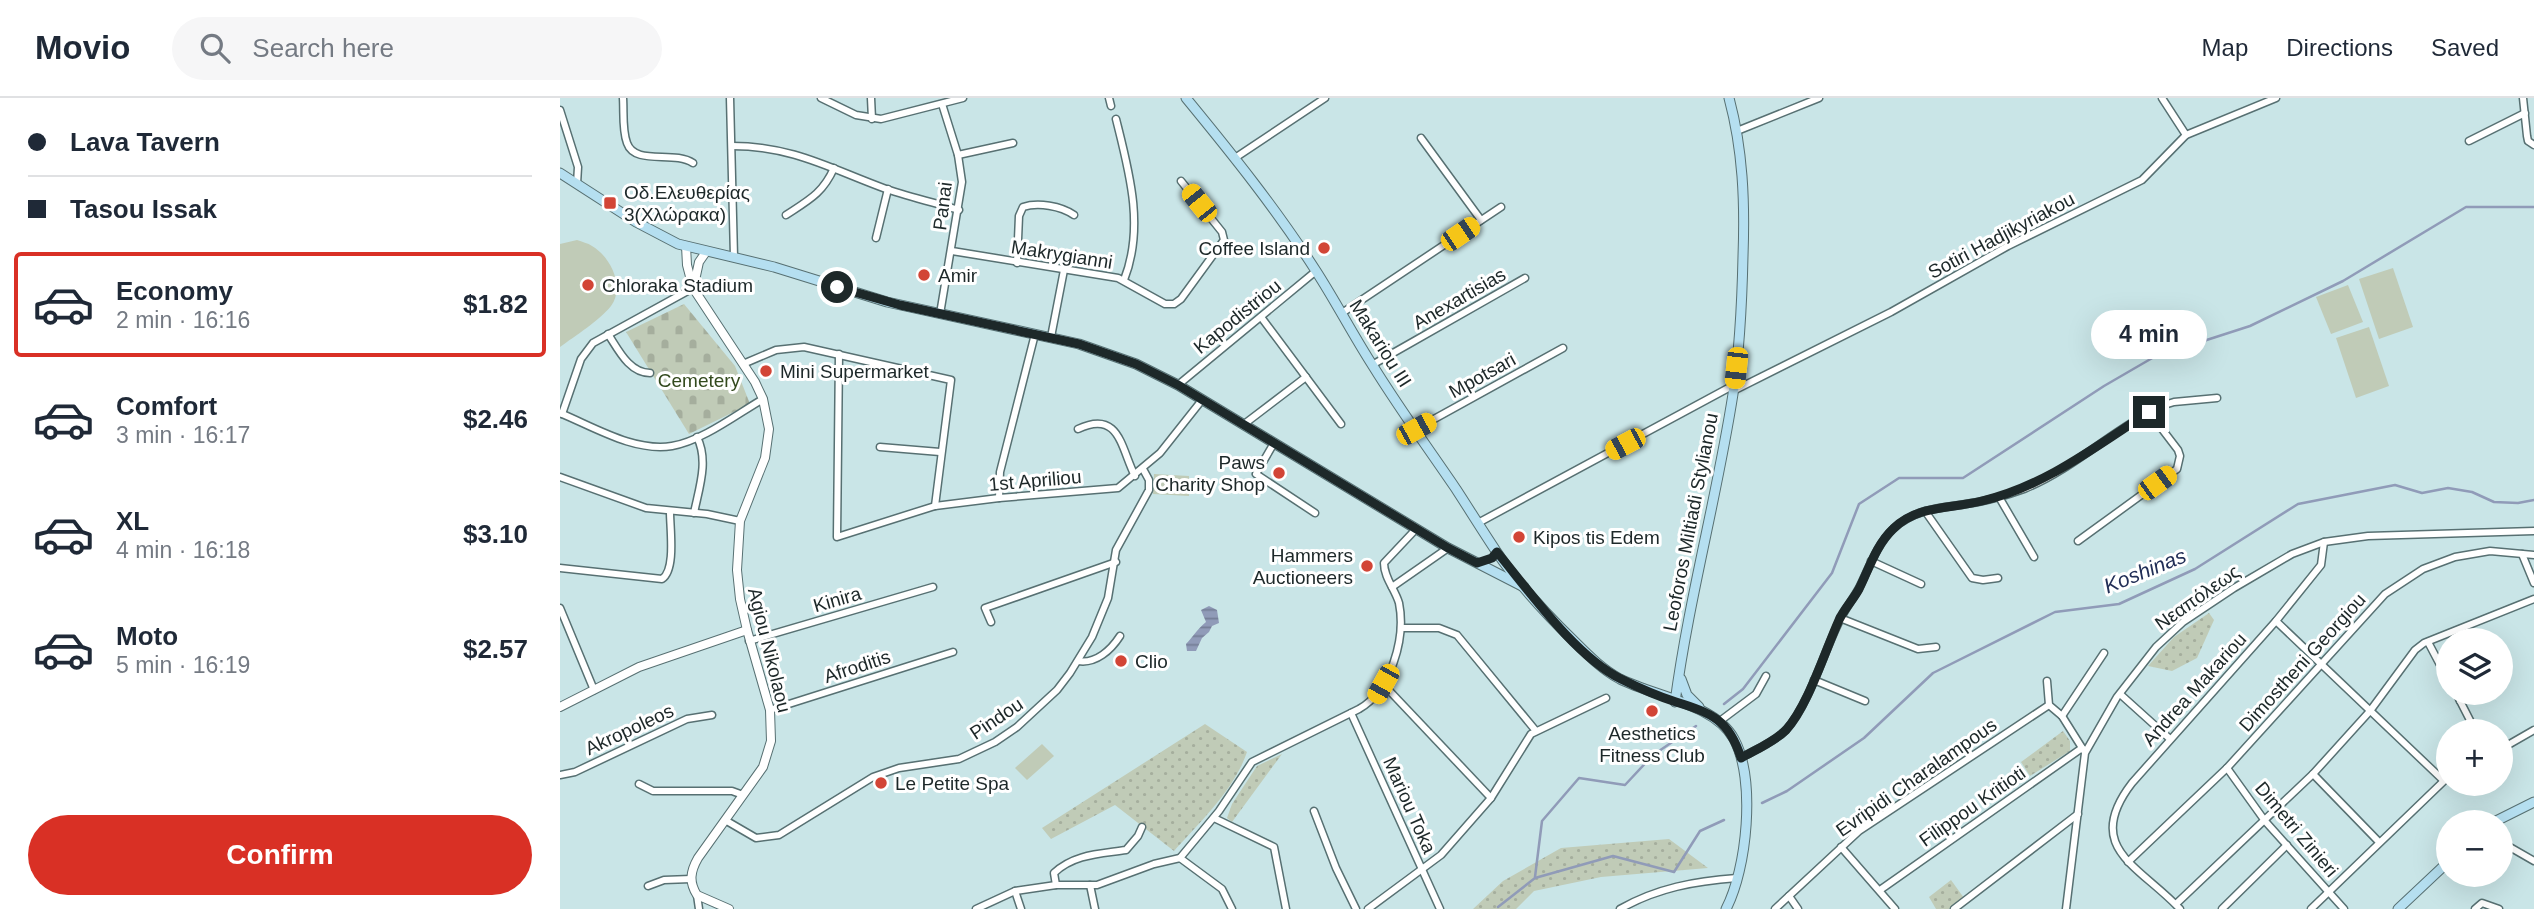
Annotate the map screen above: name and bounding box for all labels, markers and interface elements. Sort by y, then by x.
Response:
search box [172,17,662,80]
text: Movio [35,29,130,66]
icon: search [196,29,234,67]
text: Search here [252,33,394,63]
text: Map [2202,34,2248,61]
text: Directions [2286,34,2393,61]
text: Saved [2431,34,2499,61]
text: Lava Tavern [70,127,220,157]
car [1178,180,1221,226]
street label: Panai [929,181,956,231]
place label: Οδ.Ελευθερίας 3(Χλώρακα) [624,182,750,225]
street label: Sotiri Hadjikyriakou [1925,188,2078,283]
text: Tasou Issak [70,194,217,224]
marker: Οδ.Ελευθερίας 3(Χλώρακα) [602,195,618,211]
car [1437,214,1484,254]
street label: Makrygianni [1010,236,1114,273]
place label: Coffee Island [1198,238,1310,259]
marker: Coffee Island [1316,240,1332,256]
street label: Anexartisias [1409,263,1509,333]
place label: Amir [938,265,978,286]
marker: Amir [916,267,932,283]
route start [821,271,853,303]
icon: car [32,273,95,336]
place label: Chloraka Stadium [602,275,753,296]
street label: Kapodistriou [1190,275,1285,358]
text: Economy [116,276,233,306]
marker: Chloraka Stadium [580,277,596,293]
text: $1.82 [463,289,528,319]
street label: Makariou III [1345,296,1416,391]
text: 2 min · 16:16 [116,307,250,333]
callout: 4 min [2091,310,2207,360]
text: 4 min [2119,321,2179,347]
car [1724,346,1749,390]
street label: Mpotsari [1445,349,1519,402]
place label: Mini Supermarket [780,361,930,382]
marker: Mini Supermarket [758,363,774,379]
park label: Cemetery [658,370,741,391]
icon: car [32,388,95,451]
text: Comfort [116,391,217,421]
route end [2133,396,2165,428]
text: $2.46 [463,404,528,434]
car [1393,410,1440,448]
street label: Leoforos Miltiadi Stylianou [1659,411,1722,633]
text: 3 min · 16:17 [116,422,250,448]
car [1602,425,1649,463]
place label: Paws Charity Shop [1155,452,1265,495]
car [2134,462,2181,504]
marker: Paws Charity Shop [1271,465,1287,481]
street label: 1st Apriliou [988,466,1082,495]
icon: car [32,503,95,566]
text: XL [116,506,149,536]
text: $3.10 [463,519,528,549]
place label: Kipos tis Edem [1533,527,1660,548]
marker: Kipos tis Edem [1511,529,1527,545]
text: 4 min · 16:18 [116,537,250,563]
water label: Koshinas [2100,544,2190,597]
place label: Hammers Auctioneers [1253,545,1353,588]
marker: Hammers Auctioneers [1359,558,1375,574]
street label: Νεαπόλεως [2151,561,2244,634]
street label: Kinira [811,583,864,616]
street label: Agiou Nikolaou [744,586,795,715]
street label: Dimostheni Georgiou [2235,589,2370,736]
icon: car [32,618,95,681]
text: Moto [116,621,178,651]
map controls [2436,628,2513,887]
button: layers [2436,628,2513,705]
street label: Andrea Makariou [2138,629,2251,750]
text: $2.57 [463,634,528,664]
street label: Afroditis [821,646,893,687]
place label: Clio [1135,651,1168,672]
text: 5 min · 16:19 [116,652,250,678]
marker: Clio [1113,653,1129,669]
car [1364,661,1403,707]
street label: Pindou [966,693,1027,744]
street label: Akropoleos [582,700,677,759]
marker: Aesthetics Fitness Club [1644,703,1660,719]
street label: Evripidi Charalampous [1832,714,2001,841]
button: + [2436,719,2513,796]
place label: Aesthetics Fitness Club [1599,723,1705,766]
street label: Mariou Toka [1379,754,1440,857]
street label: Filippou Kritioti [1915,762,2029,851]
place label: Le Petite Spa [895,773,1010,794]
marker: Le Petite Spa [873,775,889,791]
street label: Dimetri Zinieri [2251,778,2342,881]
button: − [2436,810,2513,887]
button: Confirm [28,815,532,895]

